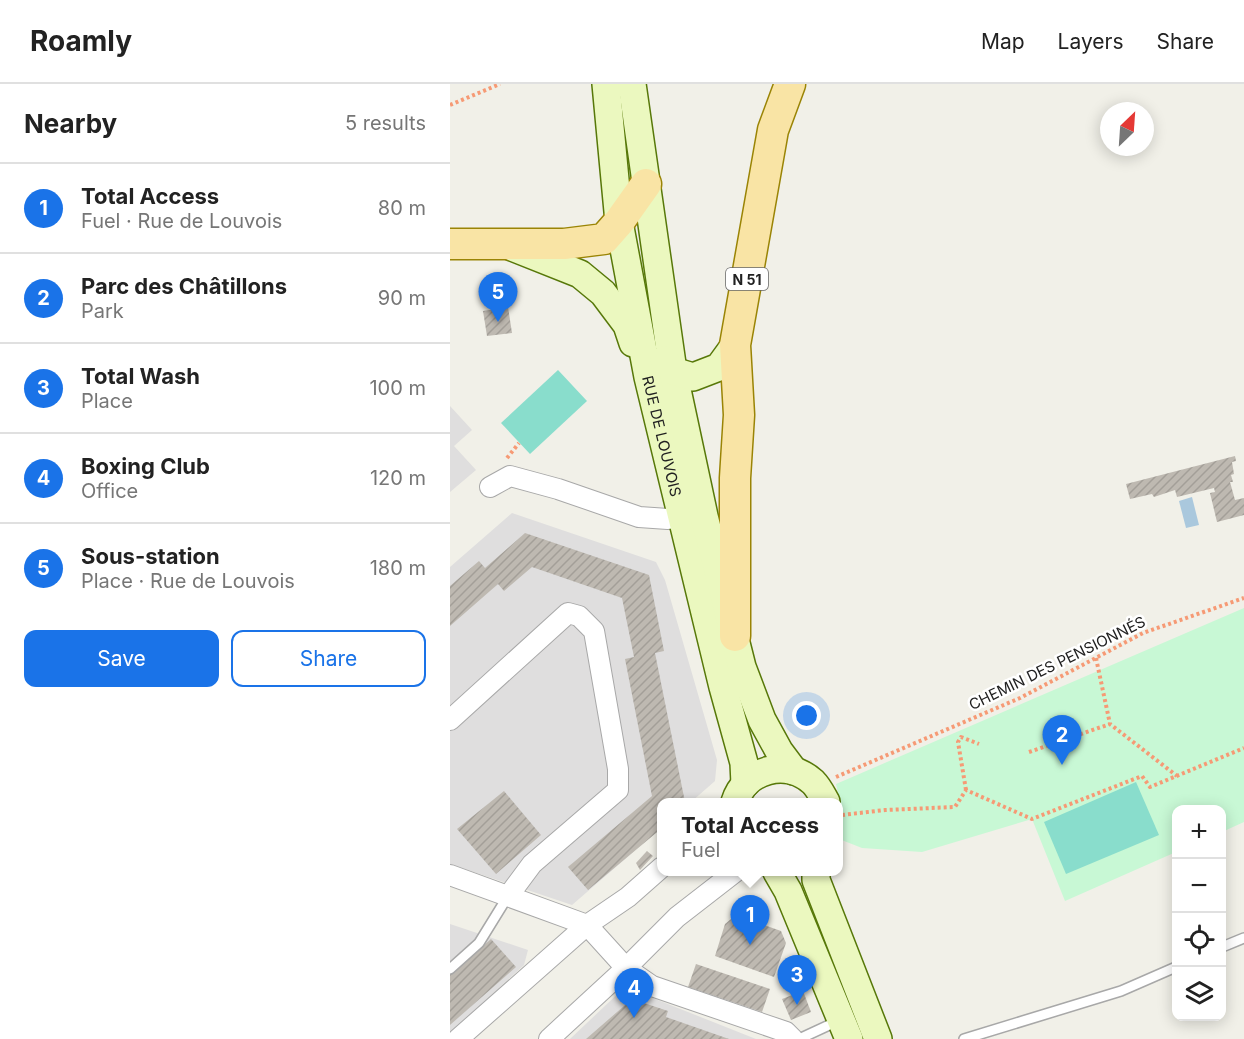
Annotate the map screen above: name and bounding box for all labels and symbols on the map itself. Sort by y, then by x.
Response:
north arrow [1100,102,1154,156]
road number: N 51 [726,268,768,290]
pin: 5 [478,272,518,322]
street label: RUE DE LOUVOIS [638,374,686,498]
street label: CHEMIN DES PENSIONNÉS [966,612,1148,714]
your location [792,701,821,730]
pin: 2 [1042,716,1082,765]
pin: 1 [730,896,770,945]
pin: 3 [778,956,816,1005]
pin: 4 [614,968,654,1018]

